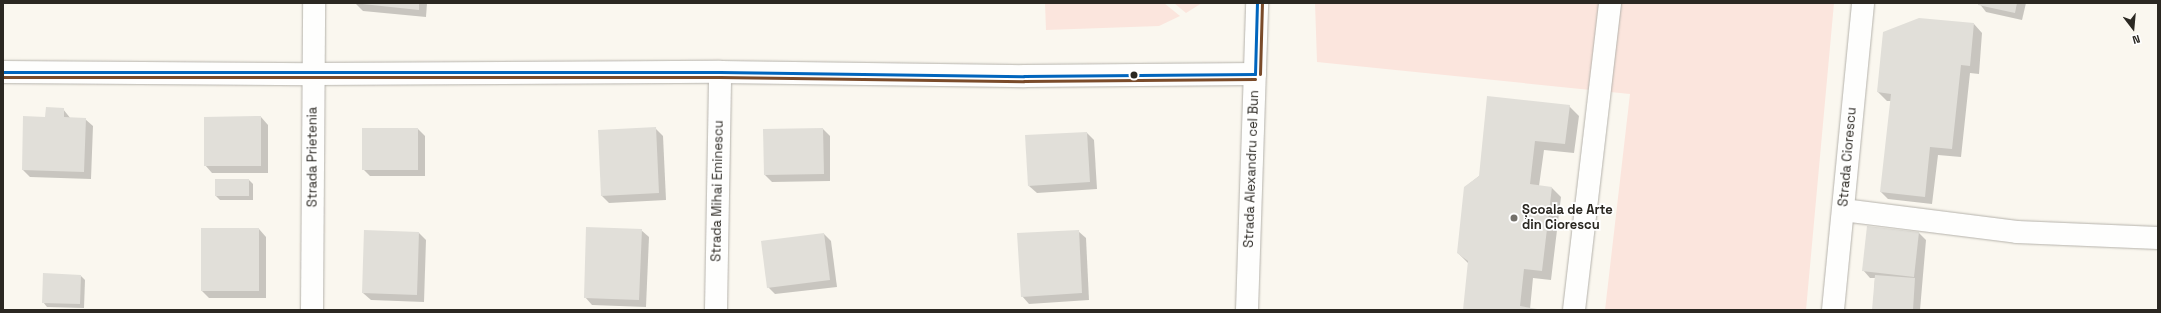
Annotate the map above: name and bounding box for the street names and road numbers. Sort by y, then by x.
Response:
street label: Strada Alexandru cel Bun [1241,90,1263,248]
street label: Strada Prietenia [305,107,321,207]
street label: Strada Ciorescu [1836,107,1860,207]
street label: Strada Mihai Eminescu [709,120,727,262]

